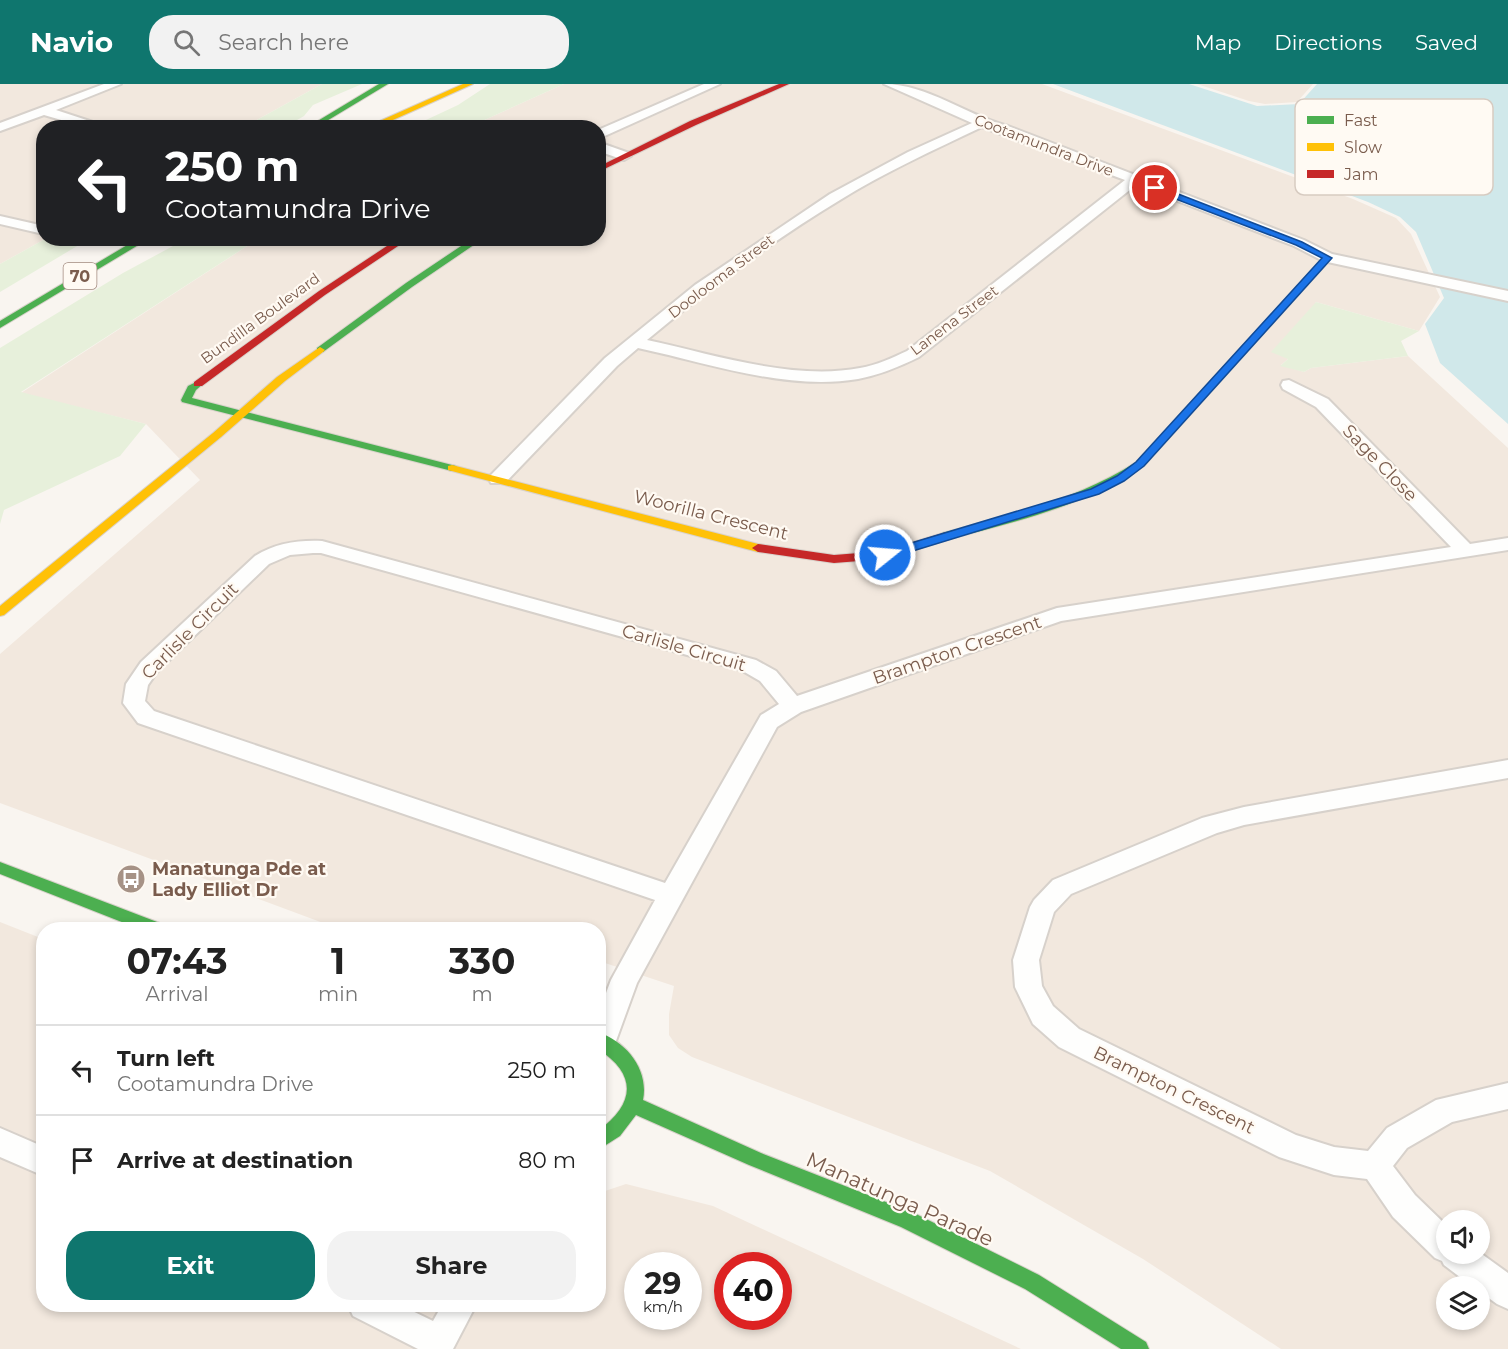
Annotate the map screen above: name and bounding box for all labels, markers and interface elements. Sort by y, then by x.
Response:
search box [149,15,569,69]
text: Navio [30,25,113,59]
icon: search [170,26,203,59]
text: Search here [218,29,349,56]
text: Map [1195,30,1241,55]
text: Directions [1274,30,1382,55]
text: Saved [1415,30,1478,55]
legend [1295,99,1493,195]
street label: Cootamundra Drive [972,110,1116,180]
text: Fast [1344,111,1378,130]
text: Slow [1344,138,1382,157]
text: 250 m [165,140,299,192]
icon: left [66,144,144,222]
pin [1129,162,1180,213]
text: Jam [1343,165,1378,184]
icon: arrive [1138,171,1171,204]
text: Cootamundra Drive [165,192,431,225]
street label: Doolooma Street [664,230,778,322]
road number: 70 [64,263,97,289]
street label: Bundilla Boulevard [197,268,323,368]
street label: Lanena Street [906,281,1002,359]
street label: Sage Close [1338,420,1422,506]
street label: Woorilla Crescent [632,485,790,545]
position arrow [853,523,917,587]
street label: Carlisle Circuit [137,578,243,684]
street label: Brampton Crescent [870,611,1044,689]
street label: Carlisle Circuit [619,620,749,676]
place label: Manatunga Pde at Lady Elliot Dr [152,858,326,901]
bus stop icon: Manatunga Pde at Lady Elliot Dr [115,863,147,895]
text: 07:43 [126,939,228,983]
text: 1 [331,939,345,983]
text: 330 [449,939,516,983]
text: Arrival [146,982,209,1006]
text: min [318,982,358,1006]
text: m [472,982,493,1006]
street label: Brampton Crescent [1090,1041,1258,1139]
text: Turn left [117,1045,215,1072]
icon: left [66,1054,99,1087]
text: 250 m [507,1057,576,1084]
text: Cootamundra Drive [117,1072,314,1096]
icon: arrive [66,1144,99,1177]
street label: Manatunga Parade [803,1146,997,1252]
text: Arrive at destination [117,1147,353,1174]
text: 80 m [518,1147,576,1174]
map controls [1436,1210,1490,1330]
button: sound [1436,1210,1490,1264]
button: Exit [66,1231,315,1300]
button: Share [327,1231,576,1300]
speed limit sign: 40 [714,1252,792,1330]
text: 29 [645,1265,681,1302]
button: layers [1436,1276,1490,1330]
text: km/h [643,1297,683,1316]

